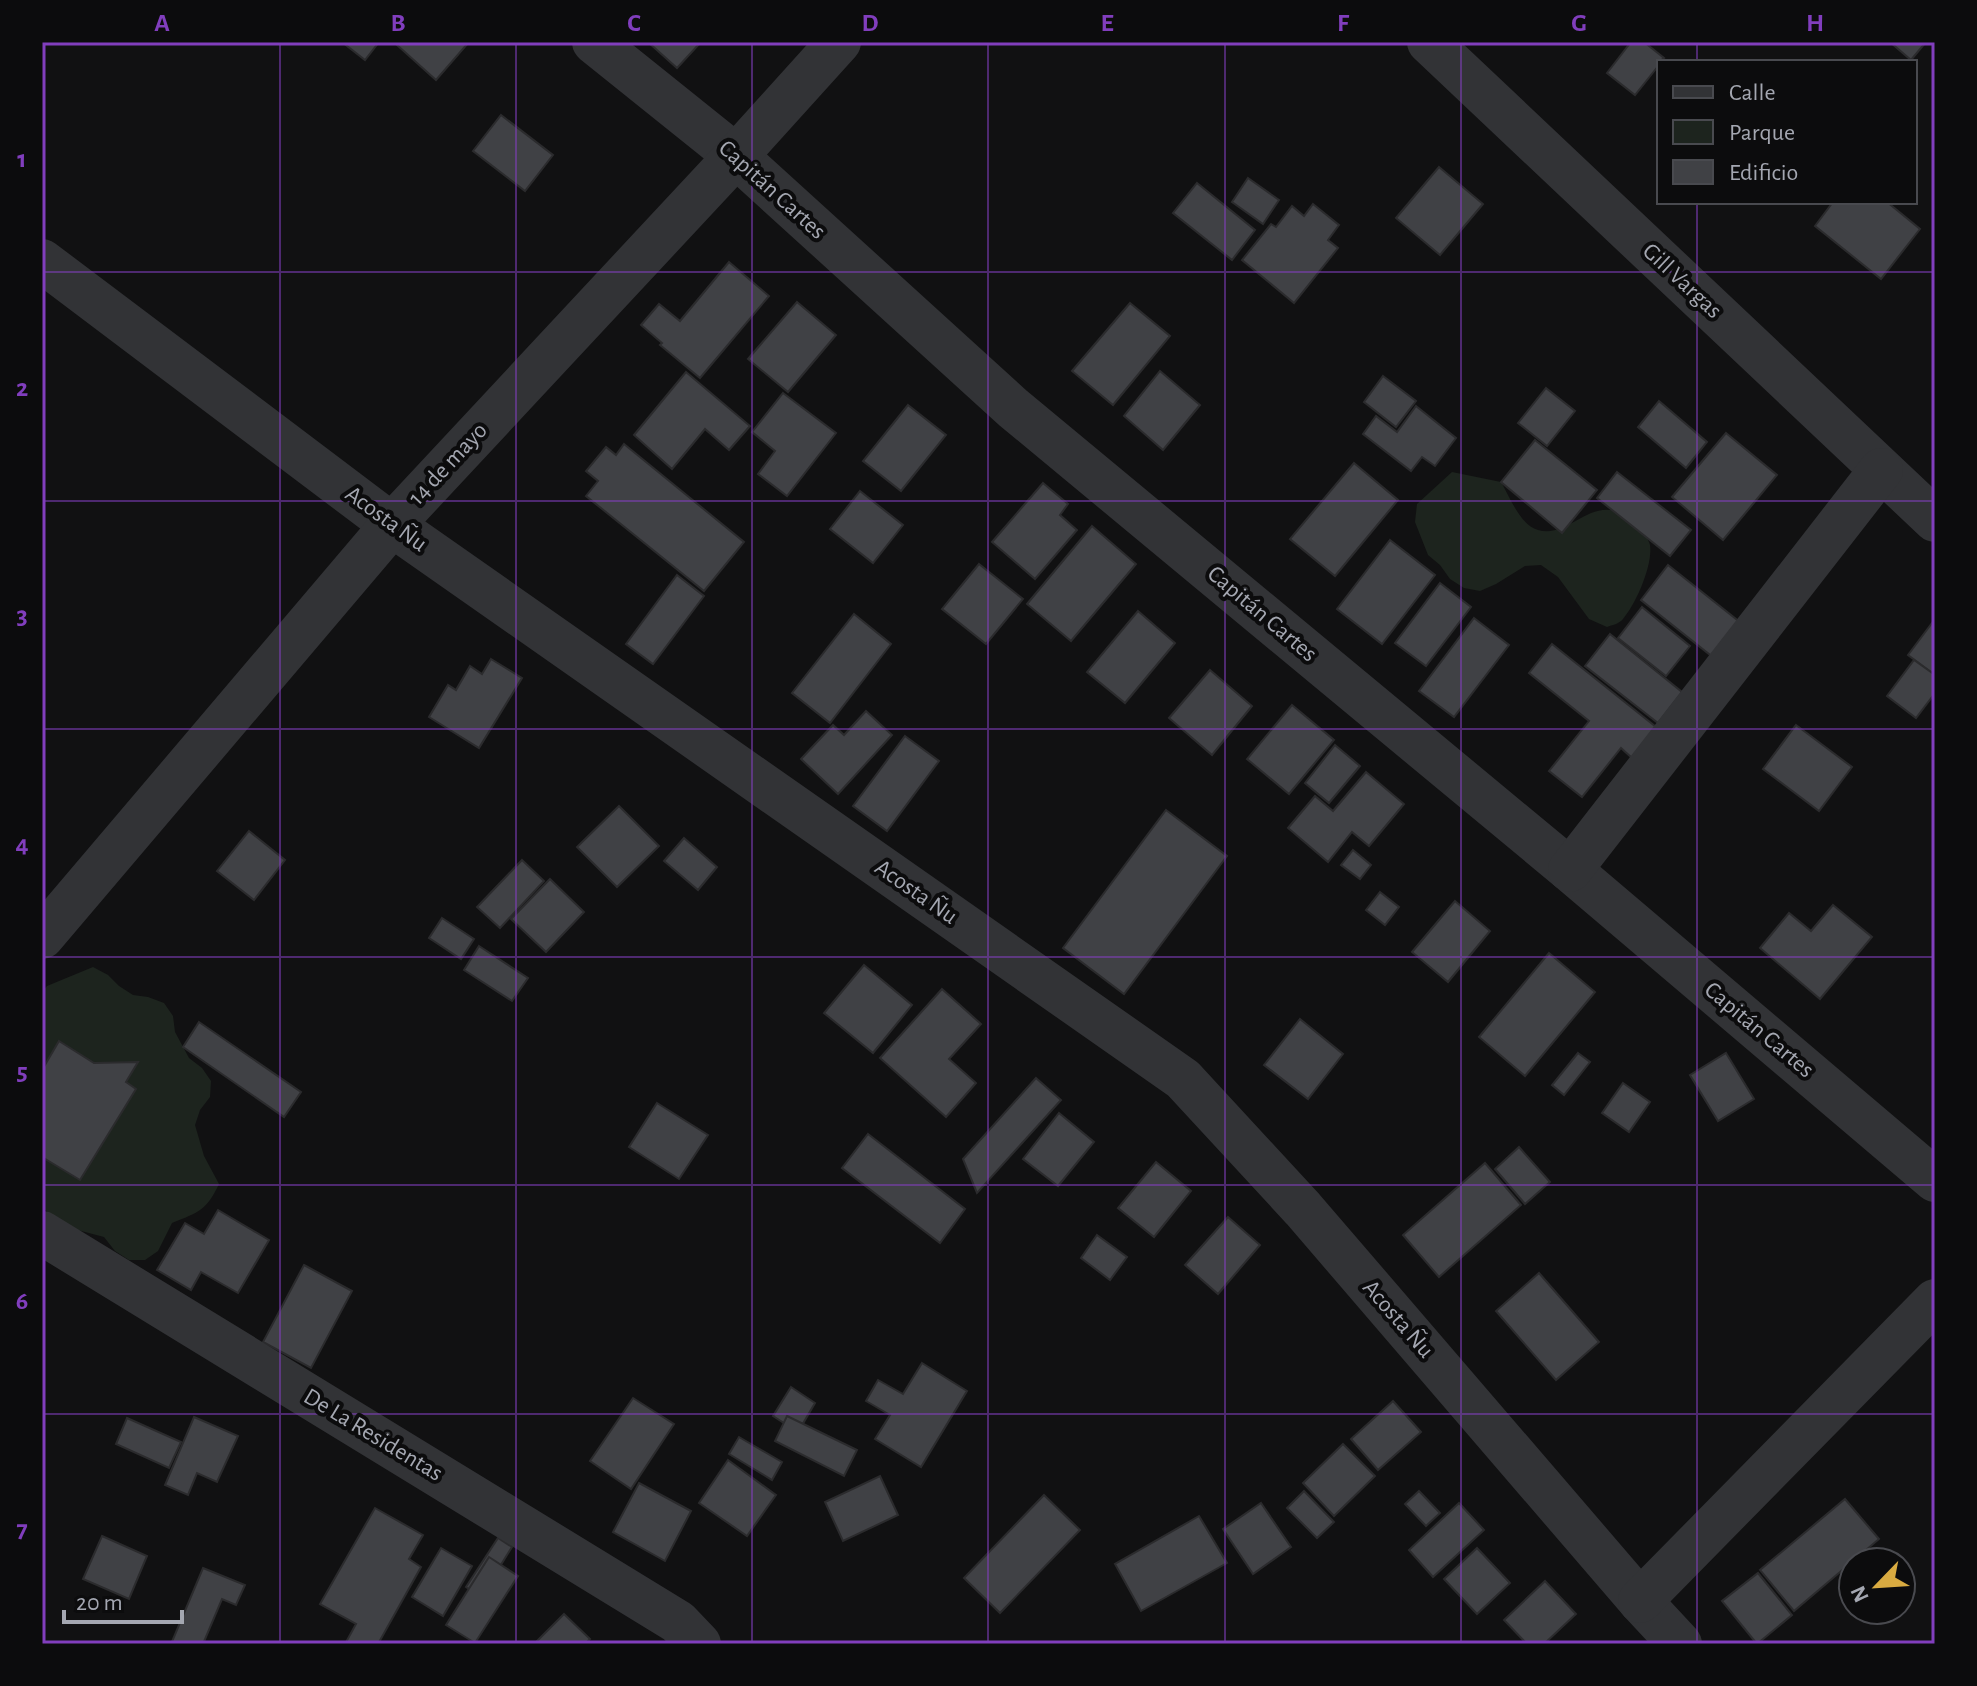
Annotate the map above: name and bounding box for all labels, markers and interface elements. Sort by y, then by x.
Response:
text: A [154,10,170,36]
text: B [390,10,406,36]
text: C [627,10,641,36]
text: D [861,10,879,36]
text: E [1100,10,1114,36]
text: F [1337,10,1350,36]
text: G [1571,10,1587,36]
text: H [1806,10,1824,36]
legend [1657,60,1917,204]
text: Calle [1729,81,1776,105]
text: Parque [1729,121,1795,145]
street label: Capitán Cartes [714,136,830,244]
text: 1 [17,146,27,172]
text: Edificio [1729,161,1798,185]
street label: Gill Vargas [1638,239,1726,323]
text: 2 [16,375,28,401]
street label: 14 de mayo [404,418,492,510]
street label: Acosta Ñu [341,480,432,556]
street label: Capitán Cartes [1203,561,1321,667]
text: 3 [16,603,28,629]
text: 4 [15,831,29,857]
street label: Acosta Ñu [870,853,963,929]
street label: Capitán Cartes [1700,977,1818,1083]
text: 5 [16,1059,28,1085]
street label: Acosta Ñu [1358,1274,1440,1363]
text: 6 [16,1288,28,1314]
street label: De La Residentas [299,1384,447,1486]
text: 7 [16,1516,28,1542]
north arrow [1837,1546,1917,1626]
scale bar [64,1574,182,1624]
text: N [1847,1582,1873,1606]
text: 20 m [76,1591,123,1615]

